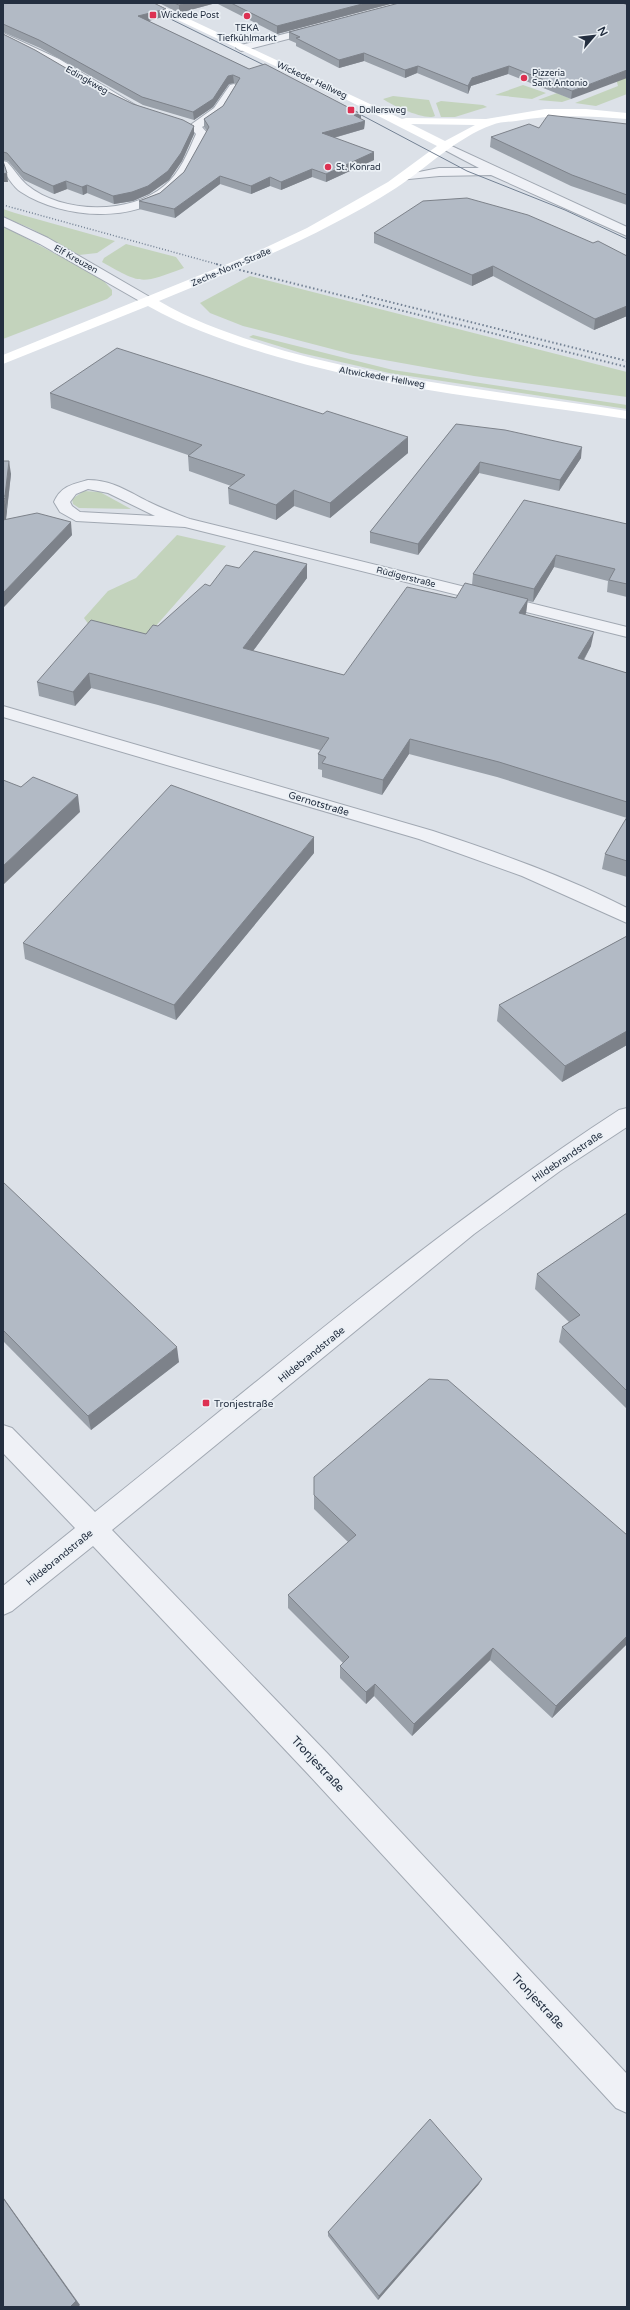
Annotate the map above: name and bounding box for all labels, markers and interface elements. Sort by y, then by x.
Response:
marker: Wickede Post [148,10,158,20]
place label: Wickede Post [161,10,220,21]
marker: TEKA Tiefkühlmarkt [242,11,252,21]
north arrow [574,16,614,56]
place label: TEKA Tiefkühlmarkt [217,23,277,44]
text: N [595,25,610,38]
street label: Wickeder Hellweg [275,59,349,102]
street label: Edingkweg [63,64,110,97]
place label: Pizzeria Sant Antonio [532,68,588,89]
marker: Pizzeria Sant Antonio [519,73,529,83]
marker: Dollersweg [346,105,356,115]
place label: Dollersweg [359,105,406,116]
marker: St. Konrad [323,162,333,172]
place label: St. Konrad [336,162,381,173]
street label: Elf Kreuzen [52,243,100,276]
street label: Zeche-Norm-Straße [190,246,273,289]
street label: Altwickeder Hellweg [338,365,426,390]
street label: Rüdigerstraße [375,565,437,590]
street label: Gernotstraße [287,789,351,819]
street label: Hildebrandstraße [530,1129,605,1185]
street label: Hildebrandstraße [276,1324,348,1385]
marker: Tronjestraße [201,1398,211,1408]
place label: Tronjestraße [214,1398,274,1410]
street label: Hildebrandstraße [24,1527,96,1588]
street label: Tronjestraße [289,1733,348,1795]
street label: Tronjestraße [509,1970,568,2032]

